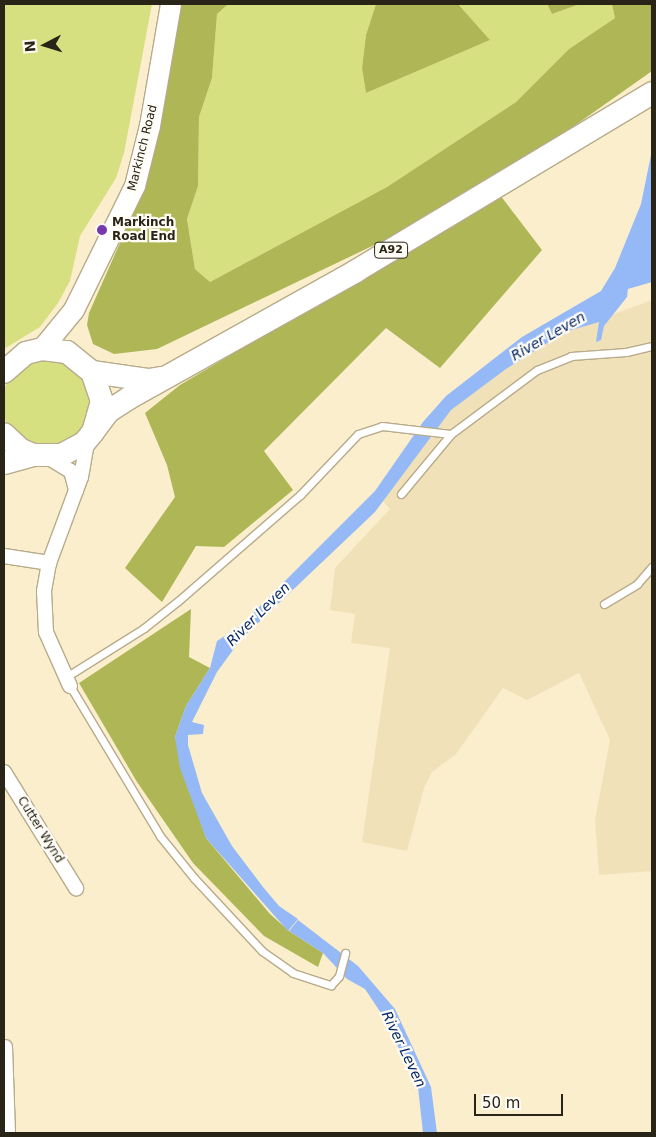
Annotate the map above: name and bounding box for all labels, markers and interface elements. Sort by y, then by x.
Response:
north arrow [20,20,70,70]
text: N [22,40,39,53]
street label: Markinch Road [125,103,161,193]
place label: Markinch Road End [112,216,176,244]
marker: Markinch Road End [96,224,108,236]
road number: A92 [374,242,408,258]
water label: River Leven [508,308,588,364]
water label: River Leven [223,579,293,649]
street label: Cutter Wynd [14,794,66,866]
water label: River Leven [378,1008,430,1090]
scale bar [476,1084,565,1116]
text: 50 m [482,1094,520,1112]

